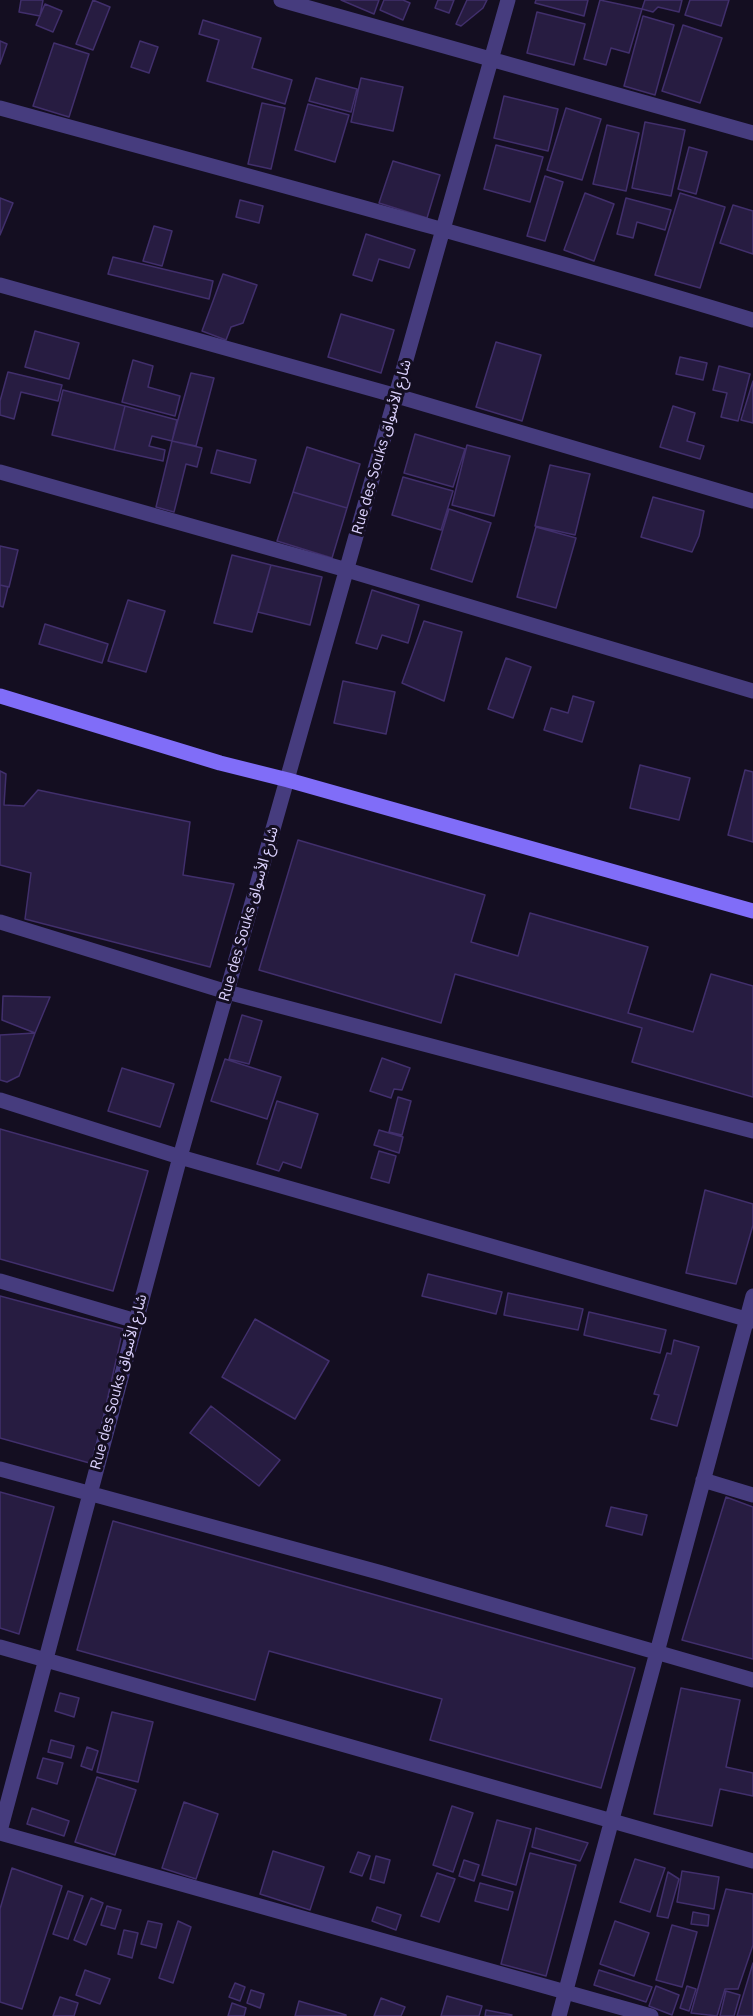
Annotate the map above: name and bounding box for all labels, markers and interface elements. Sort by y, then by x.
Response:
street label: Rue des Souks شارع الأسواق [348,358,416,536]
street label: Rue des Souks شارع الأسواق [215,825,283,1003]
street label: Rue des Souks شارع الأسواق [87,1292,151,1472]

